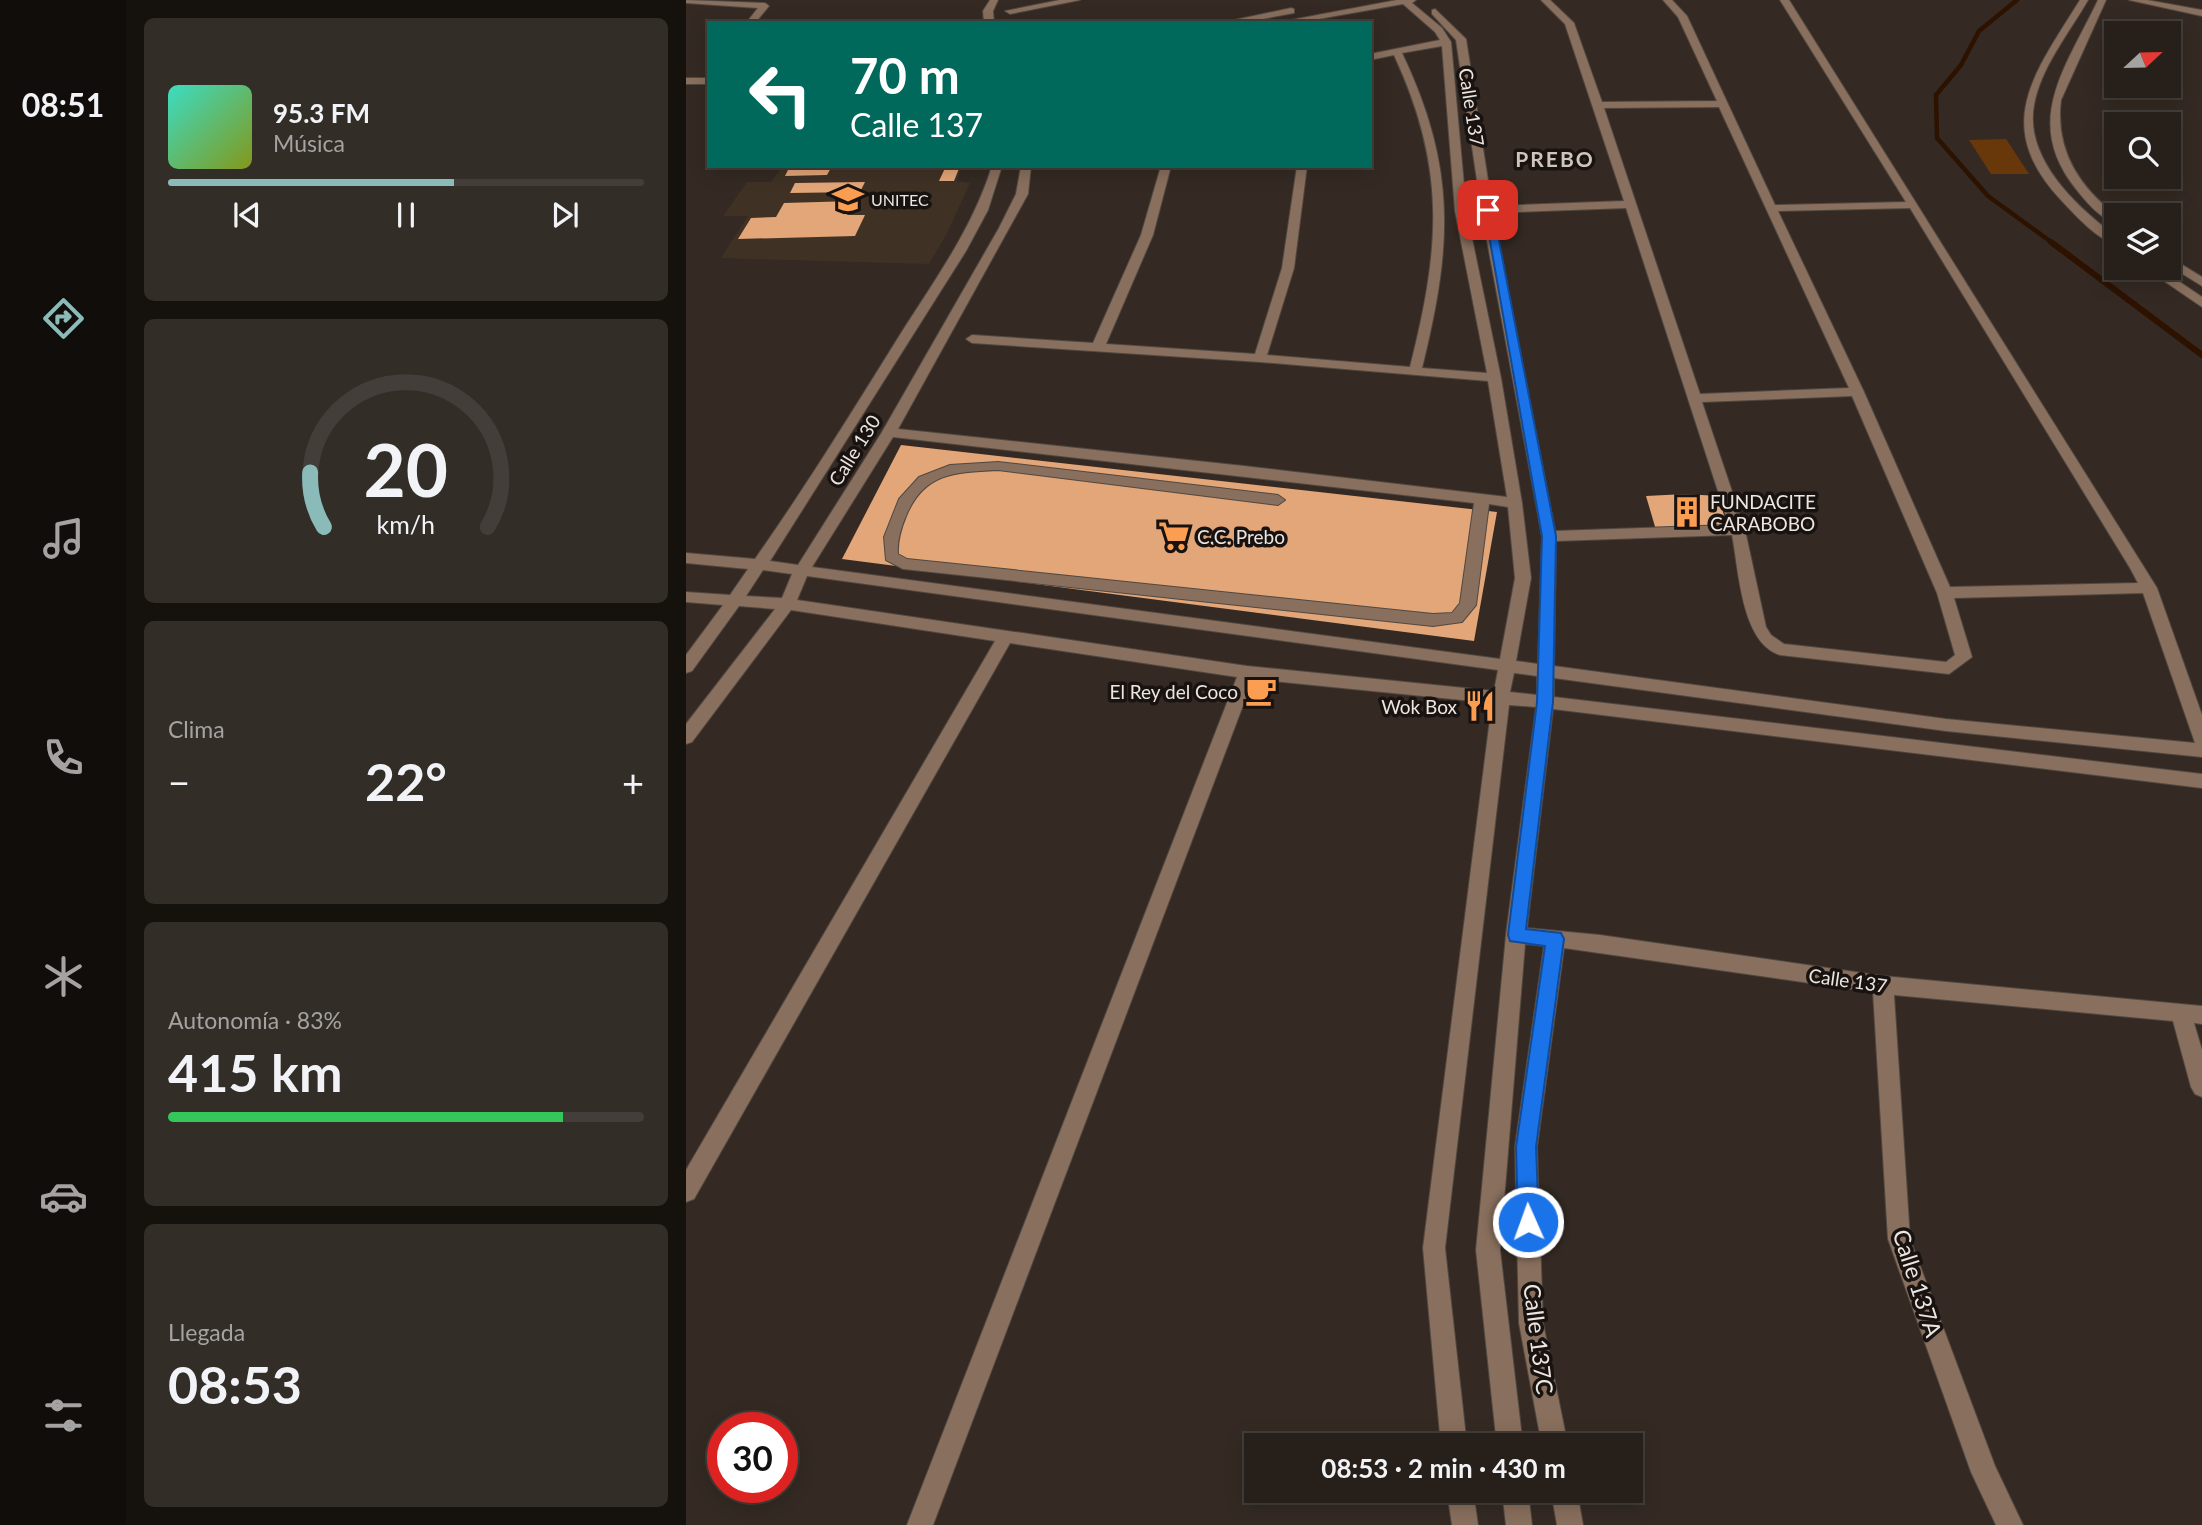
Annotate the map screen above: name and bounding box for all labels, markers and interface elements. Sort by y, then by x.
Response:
north arrow [2104,21,2180,98]
map controls [2104,21,2181,280]
text: 70 m [850,46,960,104]
icon: left [735,49,826,140]
street label: Calle 137 [1454,66,1490,148]
text: 08:51 [22,85,104,124]
text: 95.3 FM [273,97,370,129]
text: Calle 137 [850,105,983,144]
button: search [2104,112,2181,189]
text: Música [273,129,345,157]
district label: PREBO [1515,146,1595,171]
pin [1458,180,1518,240]
school or university icon: UNITEC [831,182,865,216]
place label: UNITEC [871,190,929,209]
icon: arrive [1469,191,1507,229]
icon: previous [228,196,266,234]
icon: pause [387,196,425,234]
icon: next [546,196,584,234]
button: layers [2104,203,2181,280]
icon: directions [39,294,88,343]
street label: Calle 130 [823,410,885,490]
text: 20 [364,426,448,514]
place label: FUNDACITE CARABOBO [1710,490,1816,535]
building icon: FUNDACITE CARABOBO [1670,495,1704,529]
text: km/h [377,509,435,539]
icon: music [39,514,88,563]
supermarket icon: C.C. Prebo [1157,519,1191,553]
place label: C.C. Prebo [1197,525,1285,548]
cafe icon: El Rey del Coco [1244,674,1278,708]
place label: El Rey del Coco [1110,680,1238,703]
restaurant icon: Wok Box [1463,689,1497,723]
place label: Wok Box [1381,695,1458,718]
text: Clima [168,715,225,743]
icon: phone [39,733,88,782]
text: 22° [365,750,447,812]
text: − [168,759,190,805]
text: + [622,759,644,805]
icon: climate [39,952,88,1001]
street label: Calle 137 [1807,963,1889,997]
text: Autonomía · 83% [168,1006,342,1034]
text: 415 km [168,1041,342,1103]
icon: car [39,1172,88,1221]
position arrow [1491,1185,1565,1259]
street label: Calle 137A [1887,1226,1949,1341]
street label: Calle 137C [1518,1282,1560,1396]
text: Llegada [168,1318,245,1346]
text: 08:53 [168,1353,302,1415]
icon: filters [39,1391,88,1440]
speed limit sign: 30 [707,1412,798,1503]
text: 08:53 · 2 min · 430 m [1321,1452,1566,1484]

